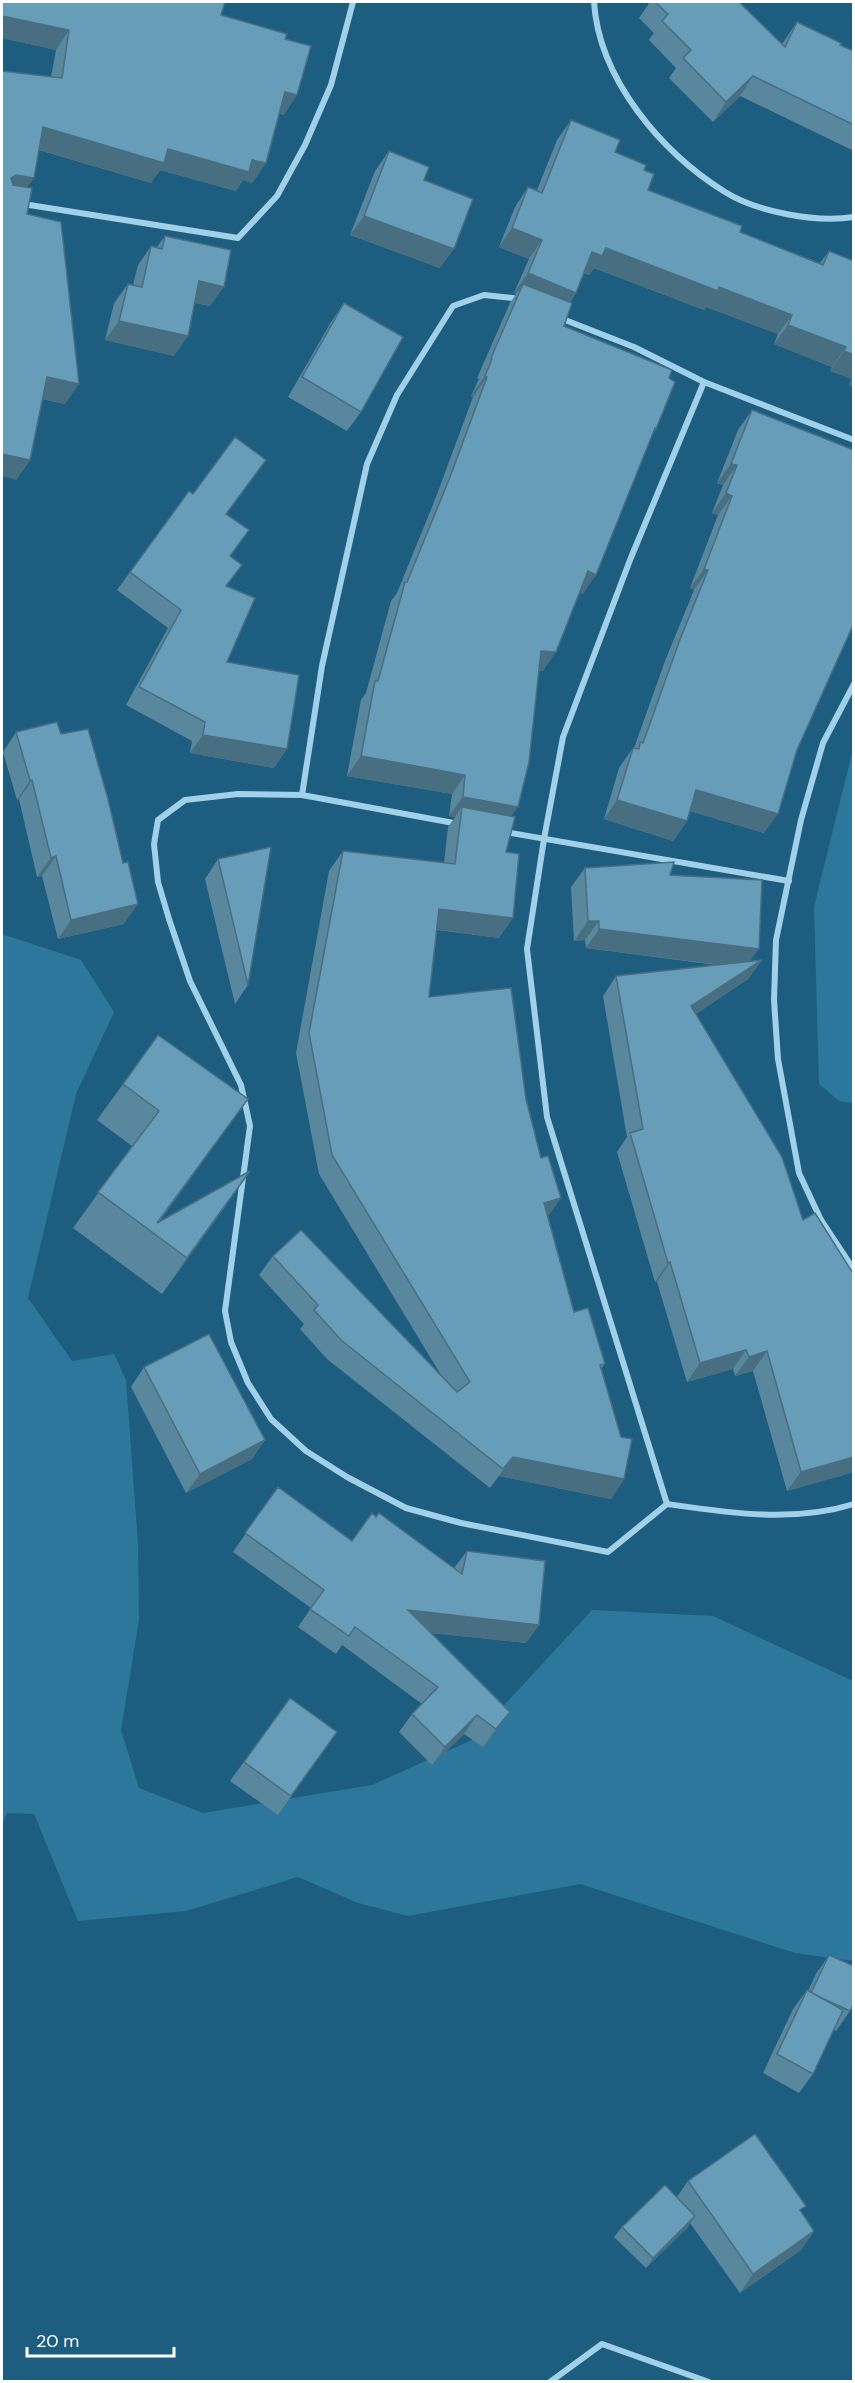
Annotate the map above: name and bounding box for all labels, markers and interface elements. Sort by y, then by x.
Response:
scale bar [27,2320,174,2358]
text: 20 m [36,2329,79,2353]

